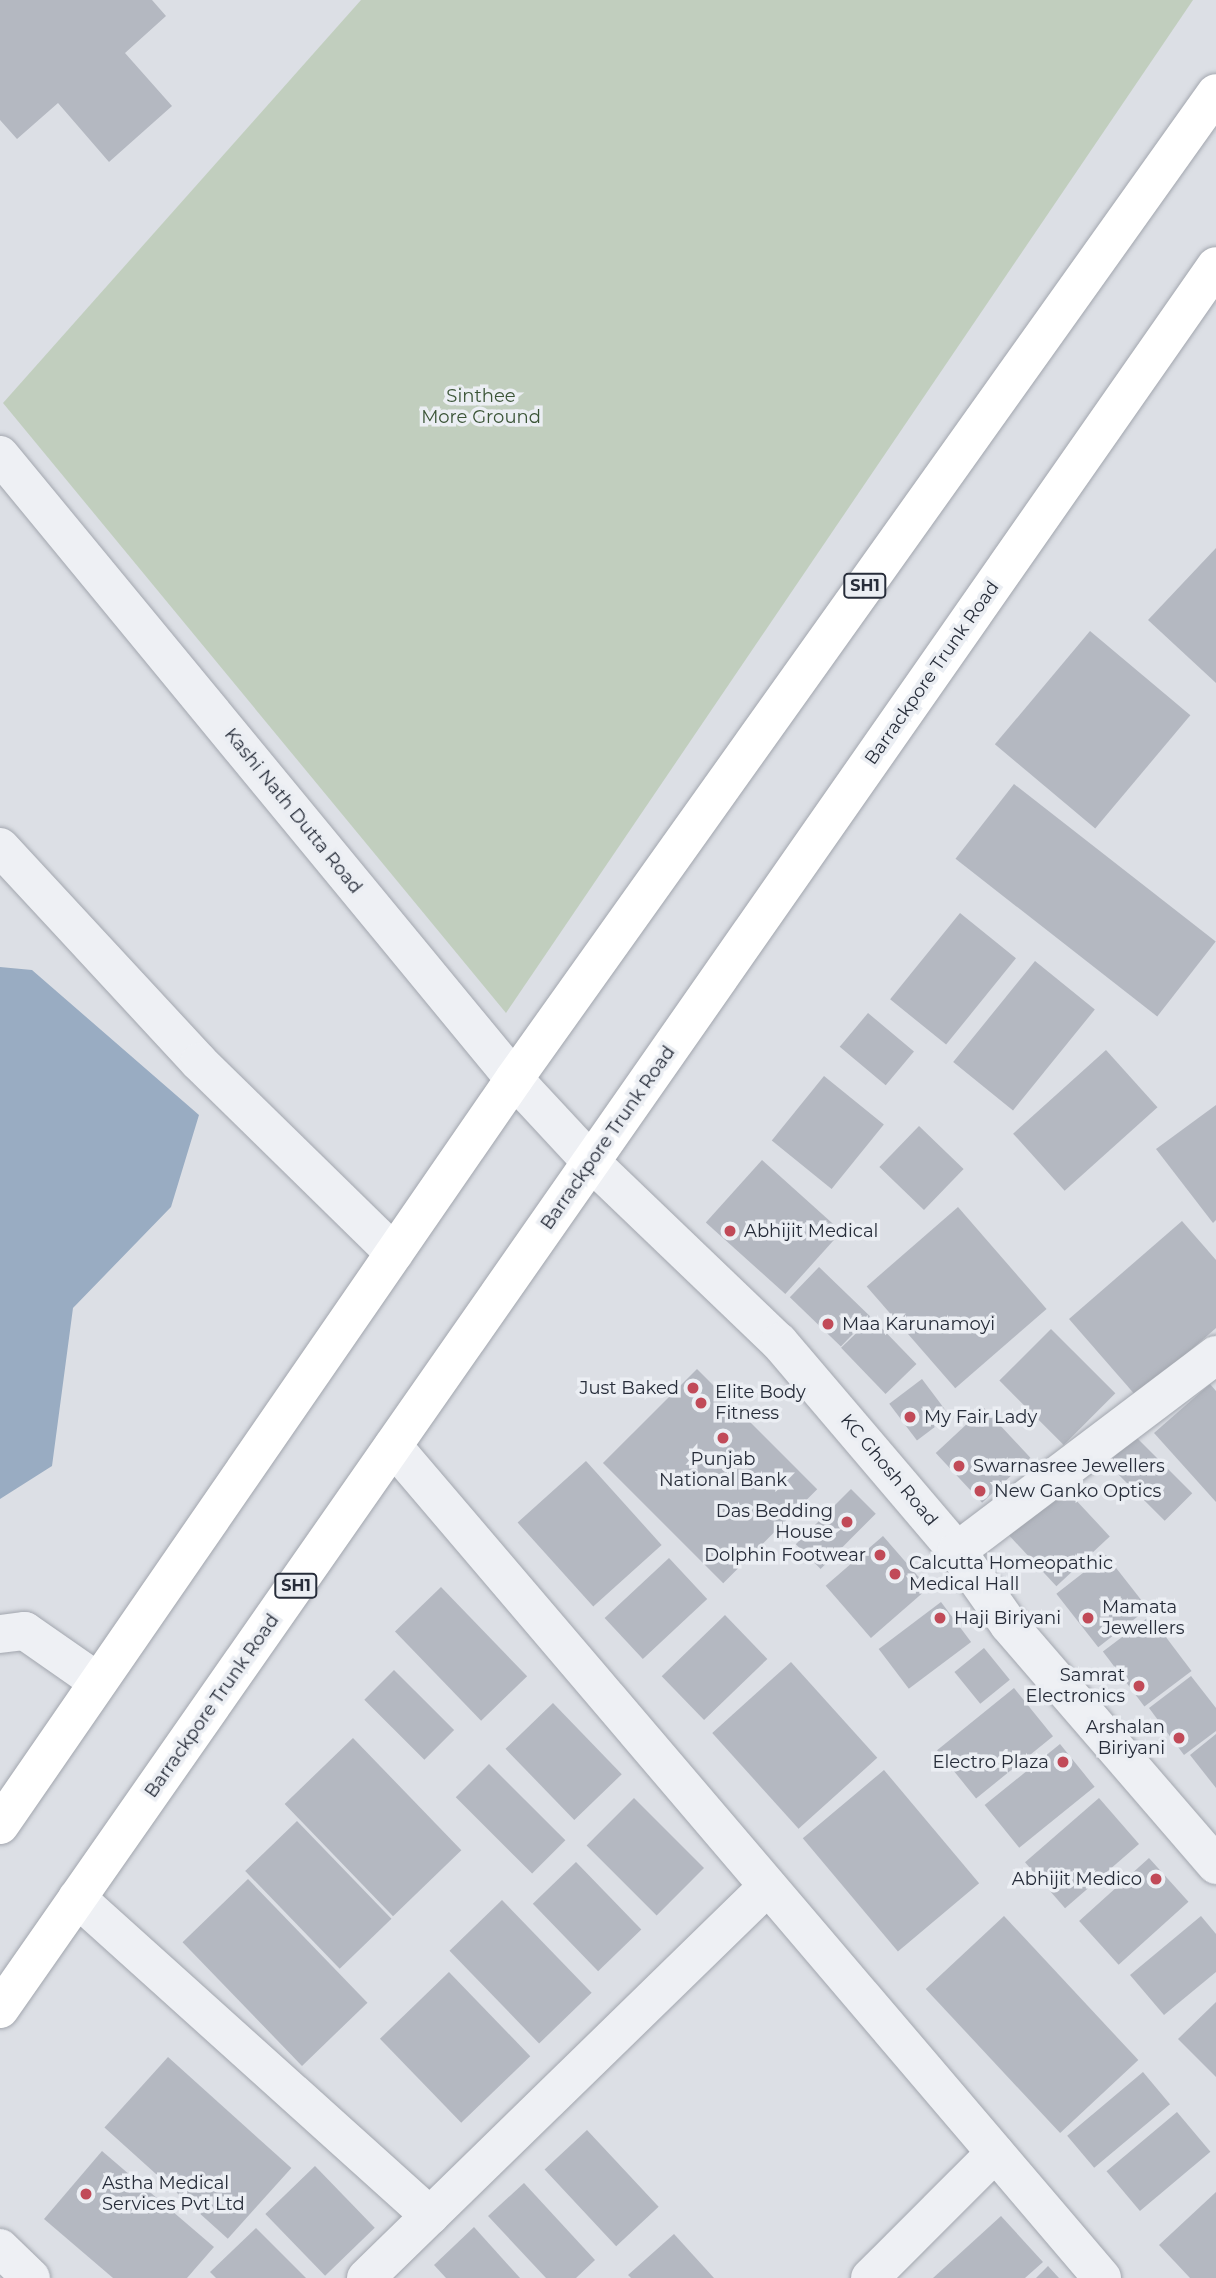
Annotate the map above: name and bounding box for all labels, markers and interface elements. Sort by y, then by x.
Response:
park label: Sinthee More Ground [421,386,541,428]
road number: SH1 [842,573,888,598]
street label: Barrackpore Trunk Road [860,577,1004,769]
street label: Kashi Nath Dutta Road [220,724,366,898]
street label: Barrackpore Trunk Road [536,1042,680,1234]
place label: Abhijit Medical [744,1220,878,1242]
marker: Abhijit Medical [722,1223,738,1239]
place label: Maa Karunamoyi [842,1313,995,1335]
marker: Maa Karunamoyi [820,1316,836,1332]
place label: Just Baked [579,1377,679,1399]
marker: Just Baked [685,1380,701,1396]
place label: Elite Body Fitness [715,1382,806,1424]
marker: Elite Body Fitness [693,1395,709,1411]
place label: My Fair Lady [924,1406,1037,1428]
marker: My Fair Lady [902,1409,918,1425]
street label: KC Ghosh Road [836,1410,942,1530]
marker: Punjab National Bank [715,1430,731,1446]
place label: Punjab National Bank [659,1449,787,1492]
place label: Swarnasree Jewellers [973,1455,1165,1477]
marker: Swarnasree Jewellers [951,1458,967,1474]
place label: New Ganko Optics [994,1480,1161,1502]
marker: New Ganko Optics [972,1483,988,1499]
place label: Das Bedding House [716,1501,833,1544]
marker: Das Bedding House [839,1514,855,1530]
place label: Dolphin Footwear [704,1544,866,1566]
marker: Dolphin Footwear [872,1547,888,1563]
place label: Calcutta Homeopathic Medical Hall [909,1553,1113,1596]
marker: Calcutta Homeopathic Medical Hall [887,1566,903,1582]
road number: SH1 [273,1574,319,1598]
place label: Mamata Jewellers [1102,1597,1185,1640]
place label: Haji Biriyani [954,1607,1061,1629]
street label: Barrackpore Trunk Road [140,1610,284,1802]
marker: Haji Biriyani [932,1610,948,1626]
marker: Mamata Jewellers [1080,1610,1096,1626]
place label: Samrat Electronics [1025,1665,1125,1708]
marker: Samrat Electronics [1131,1678,1147,1694]
place label: Arshalan Biriyani [1086,1717,1165,1760]
marker: Arshalan Biriyani [1171,1730,1187,1746]
place label: Electro Plaza [932,1751,1049,1773]
marker: Electro Plaza [1055,1754,1071,1770]
place label: Abhijit Medico [1012,1868,1142,1890]
marker: Abhijit Medico [1148,1871,1164,1887]
place label: Astha Medical Services Pvt Ltd [102,2173,245,2216]
marker: Astha Medical Services Pvt Ltd [76,2184,96,2204]

